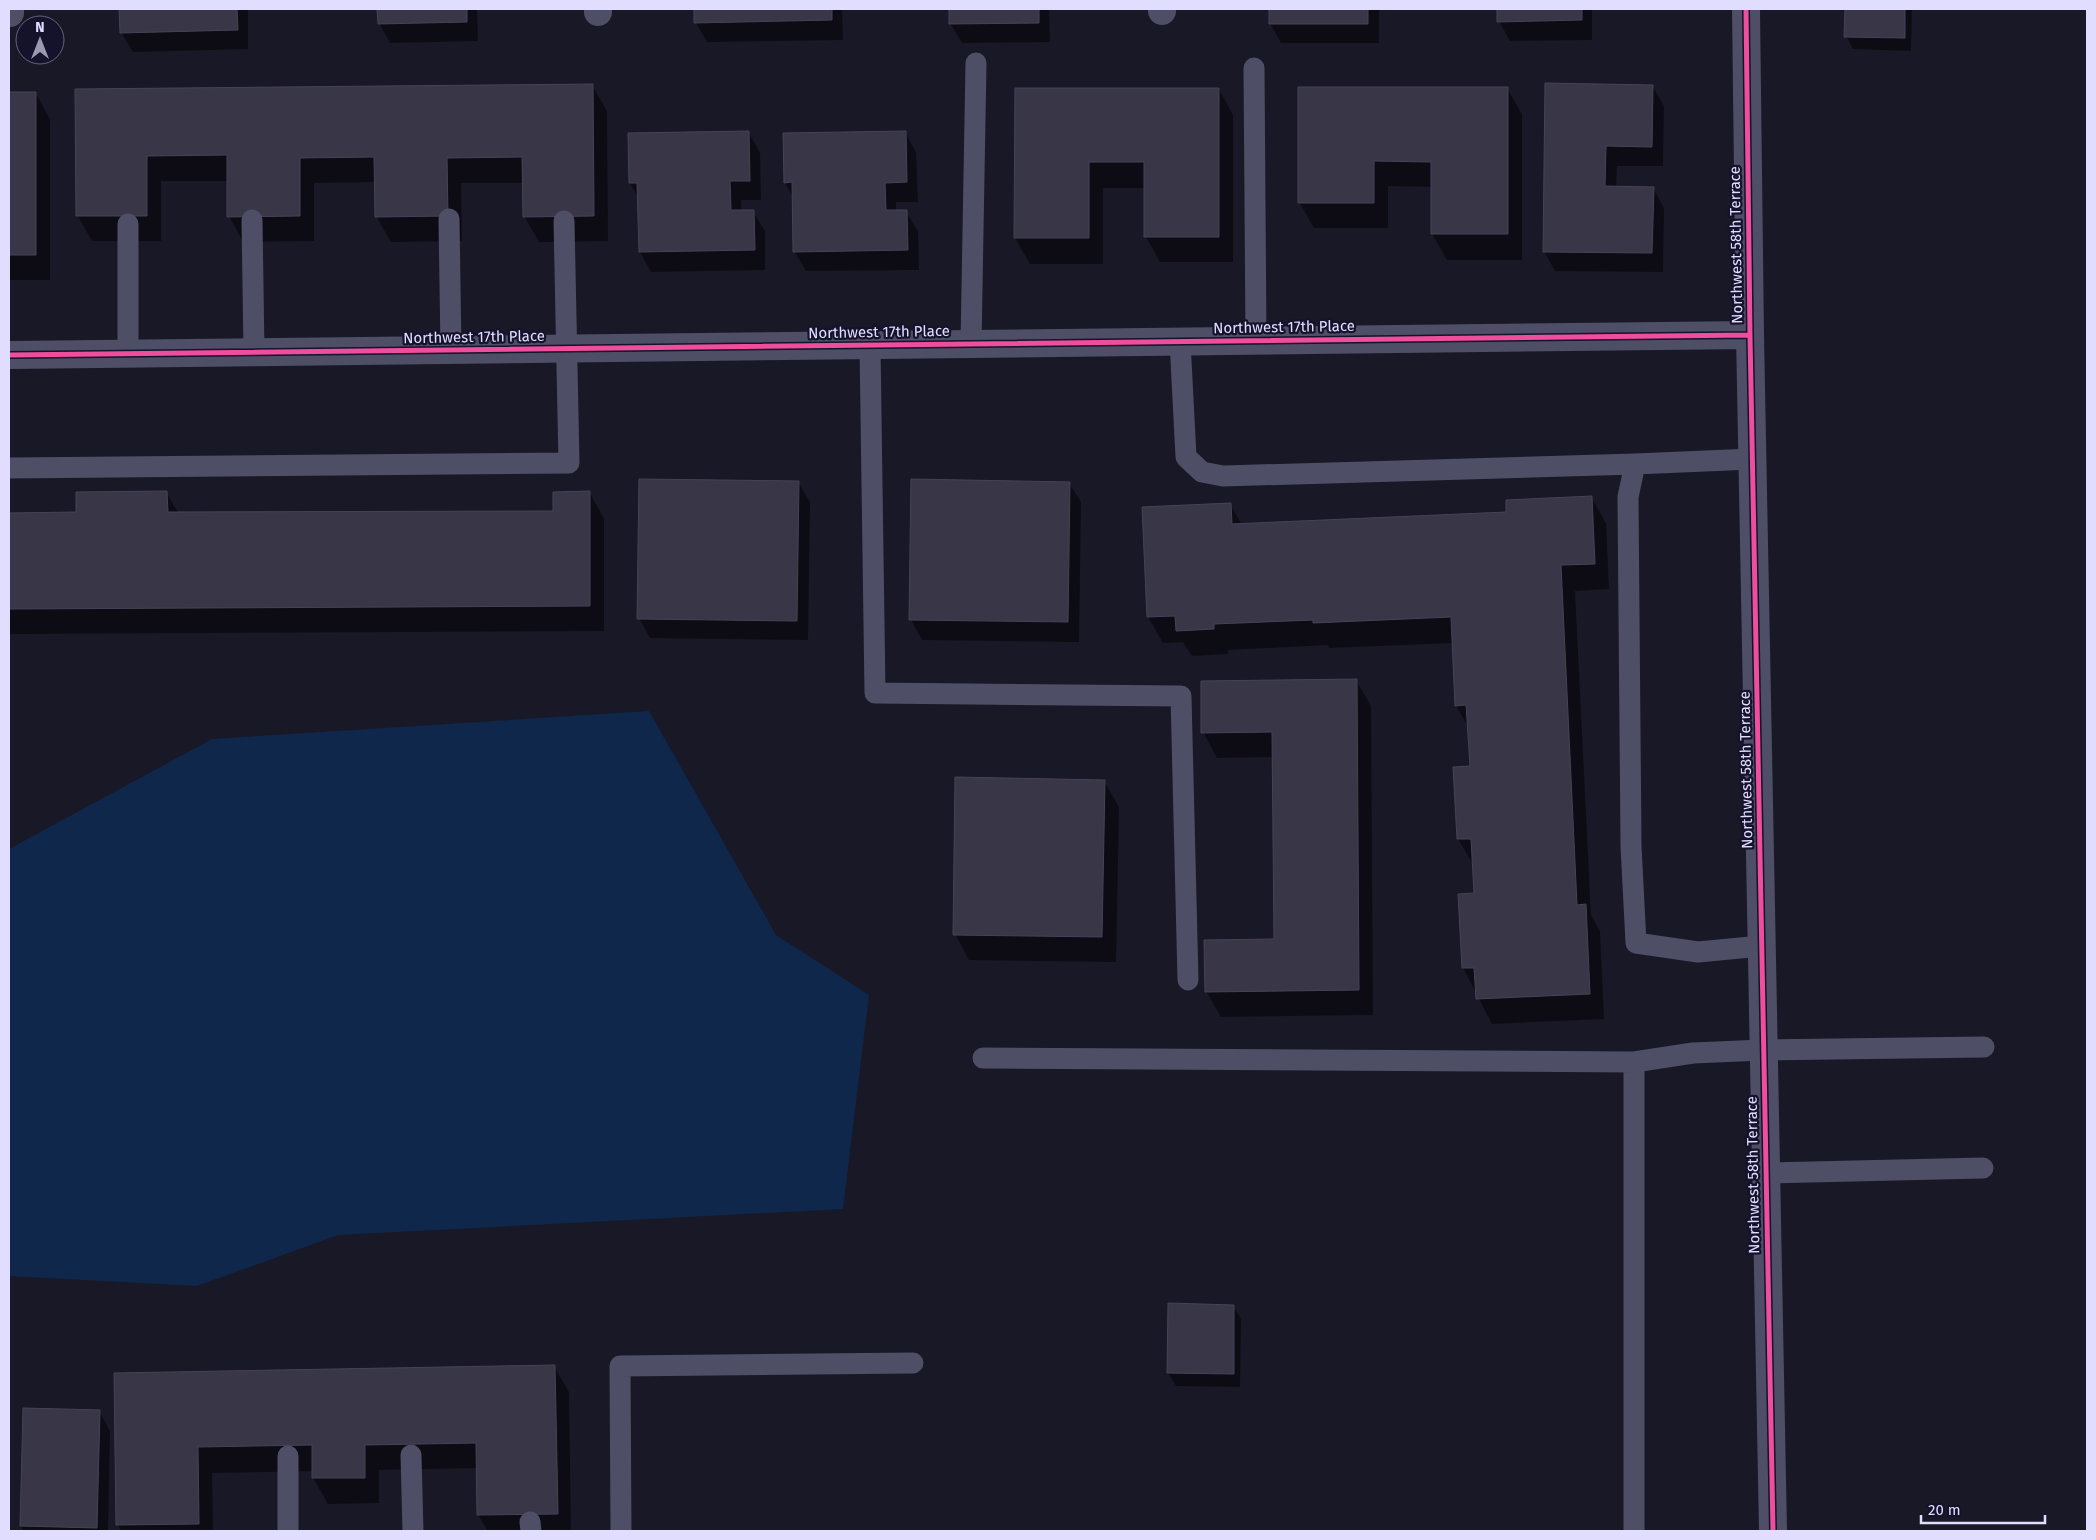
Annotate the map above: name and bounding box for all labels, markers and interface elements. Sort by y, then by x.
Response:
north arrow [15,15,65,65]
text: N [35,19,45,36]
street label: Northwest 58th Terrace [1726,166,1746,324]
street label: Northwest 17th Place [1213,317,1355,337]
street label: Northwest 17th Place [808,322,950,342]
street label: Northwest 17th Place [403,327,545,347]
street label: Northwest 58th Terrace [1736,691,1756,849]
street label: Northwest 58th Terrace [1743,1096,1763,1254]
scale bar [1921,1492,2045,1524]
text: 20 m [1928,1501,1961,1519]

